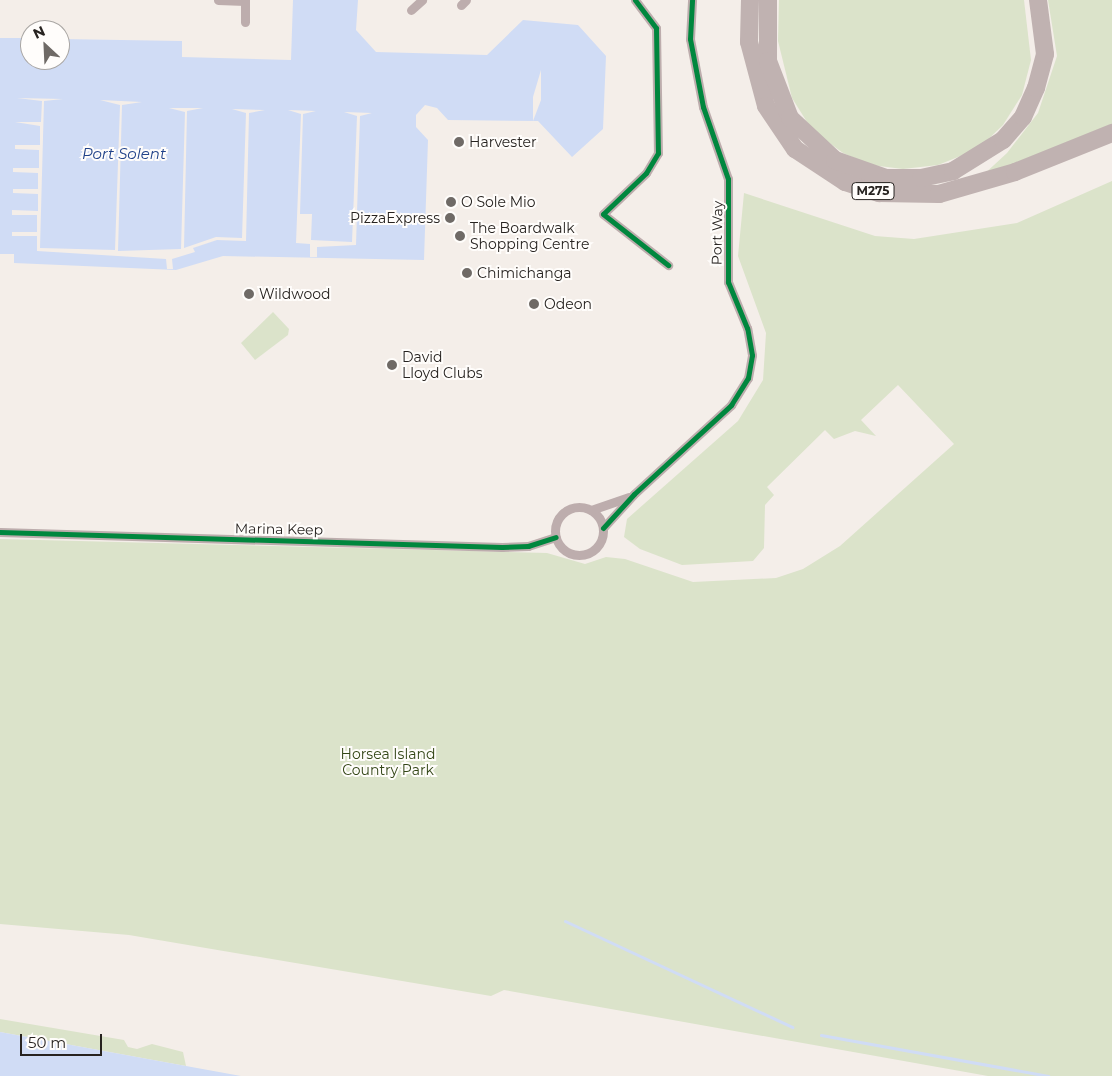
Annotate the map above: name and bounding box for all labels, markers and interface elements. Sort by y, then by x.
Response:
north arrow [20,20,70,70]
text: N [30,22,48,43]
place label: Harvester [469,134,537,150]
marker: Harvester [453,136,465,148]
water label: Port Solent [82,145,166,163]
road number: M275 [850,182,896,200]
place label: O Sole Mio [461,194,536,210]
marker: O Sole Mio [445,196,457,208]
street label: Port Way [708,201,726,265]
place label: PizzaExpress [350,210,440,226]
marker: PizzaExpress [444,212,456,224]
place label: The Boardwalk Shopping Centre [470,220,589,252]
marker: The Boardwalk Shopping Centre [454,230,466,242]
place label: Chimichanga [477,265,572,281]
marker: Chimichanga [461,267,473,279]
place label: Wildwood [259,286,330,302]
marker: Wildwood [243,288,255,300]
place label: Odeon [544,296,592,312]
marker: Odeon [528,298,540,310]
place label: David Lloyd Clubs [402,349,483,382]
marker: David Lloyd Clubs [386,359,398,371]
street label: Marina Keep [235,520,323,538]
park label: Horsea Island Country Park [341,746,435,779]
scale bar [22,1024,105,1056]
text: 50 m [28,1033,66,1052]

